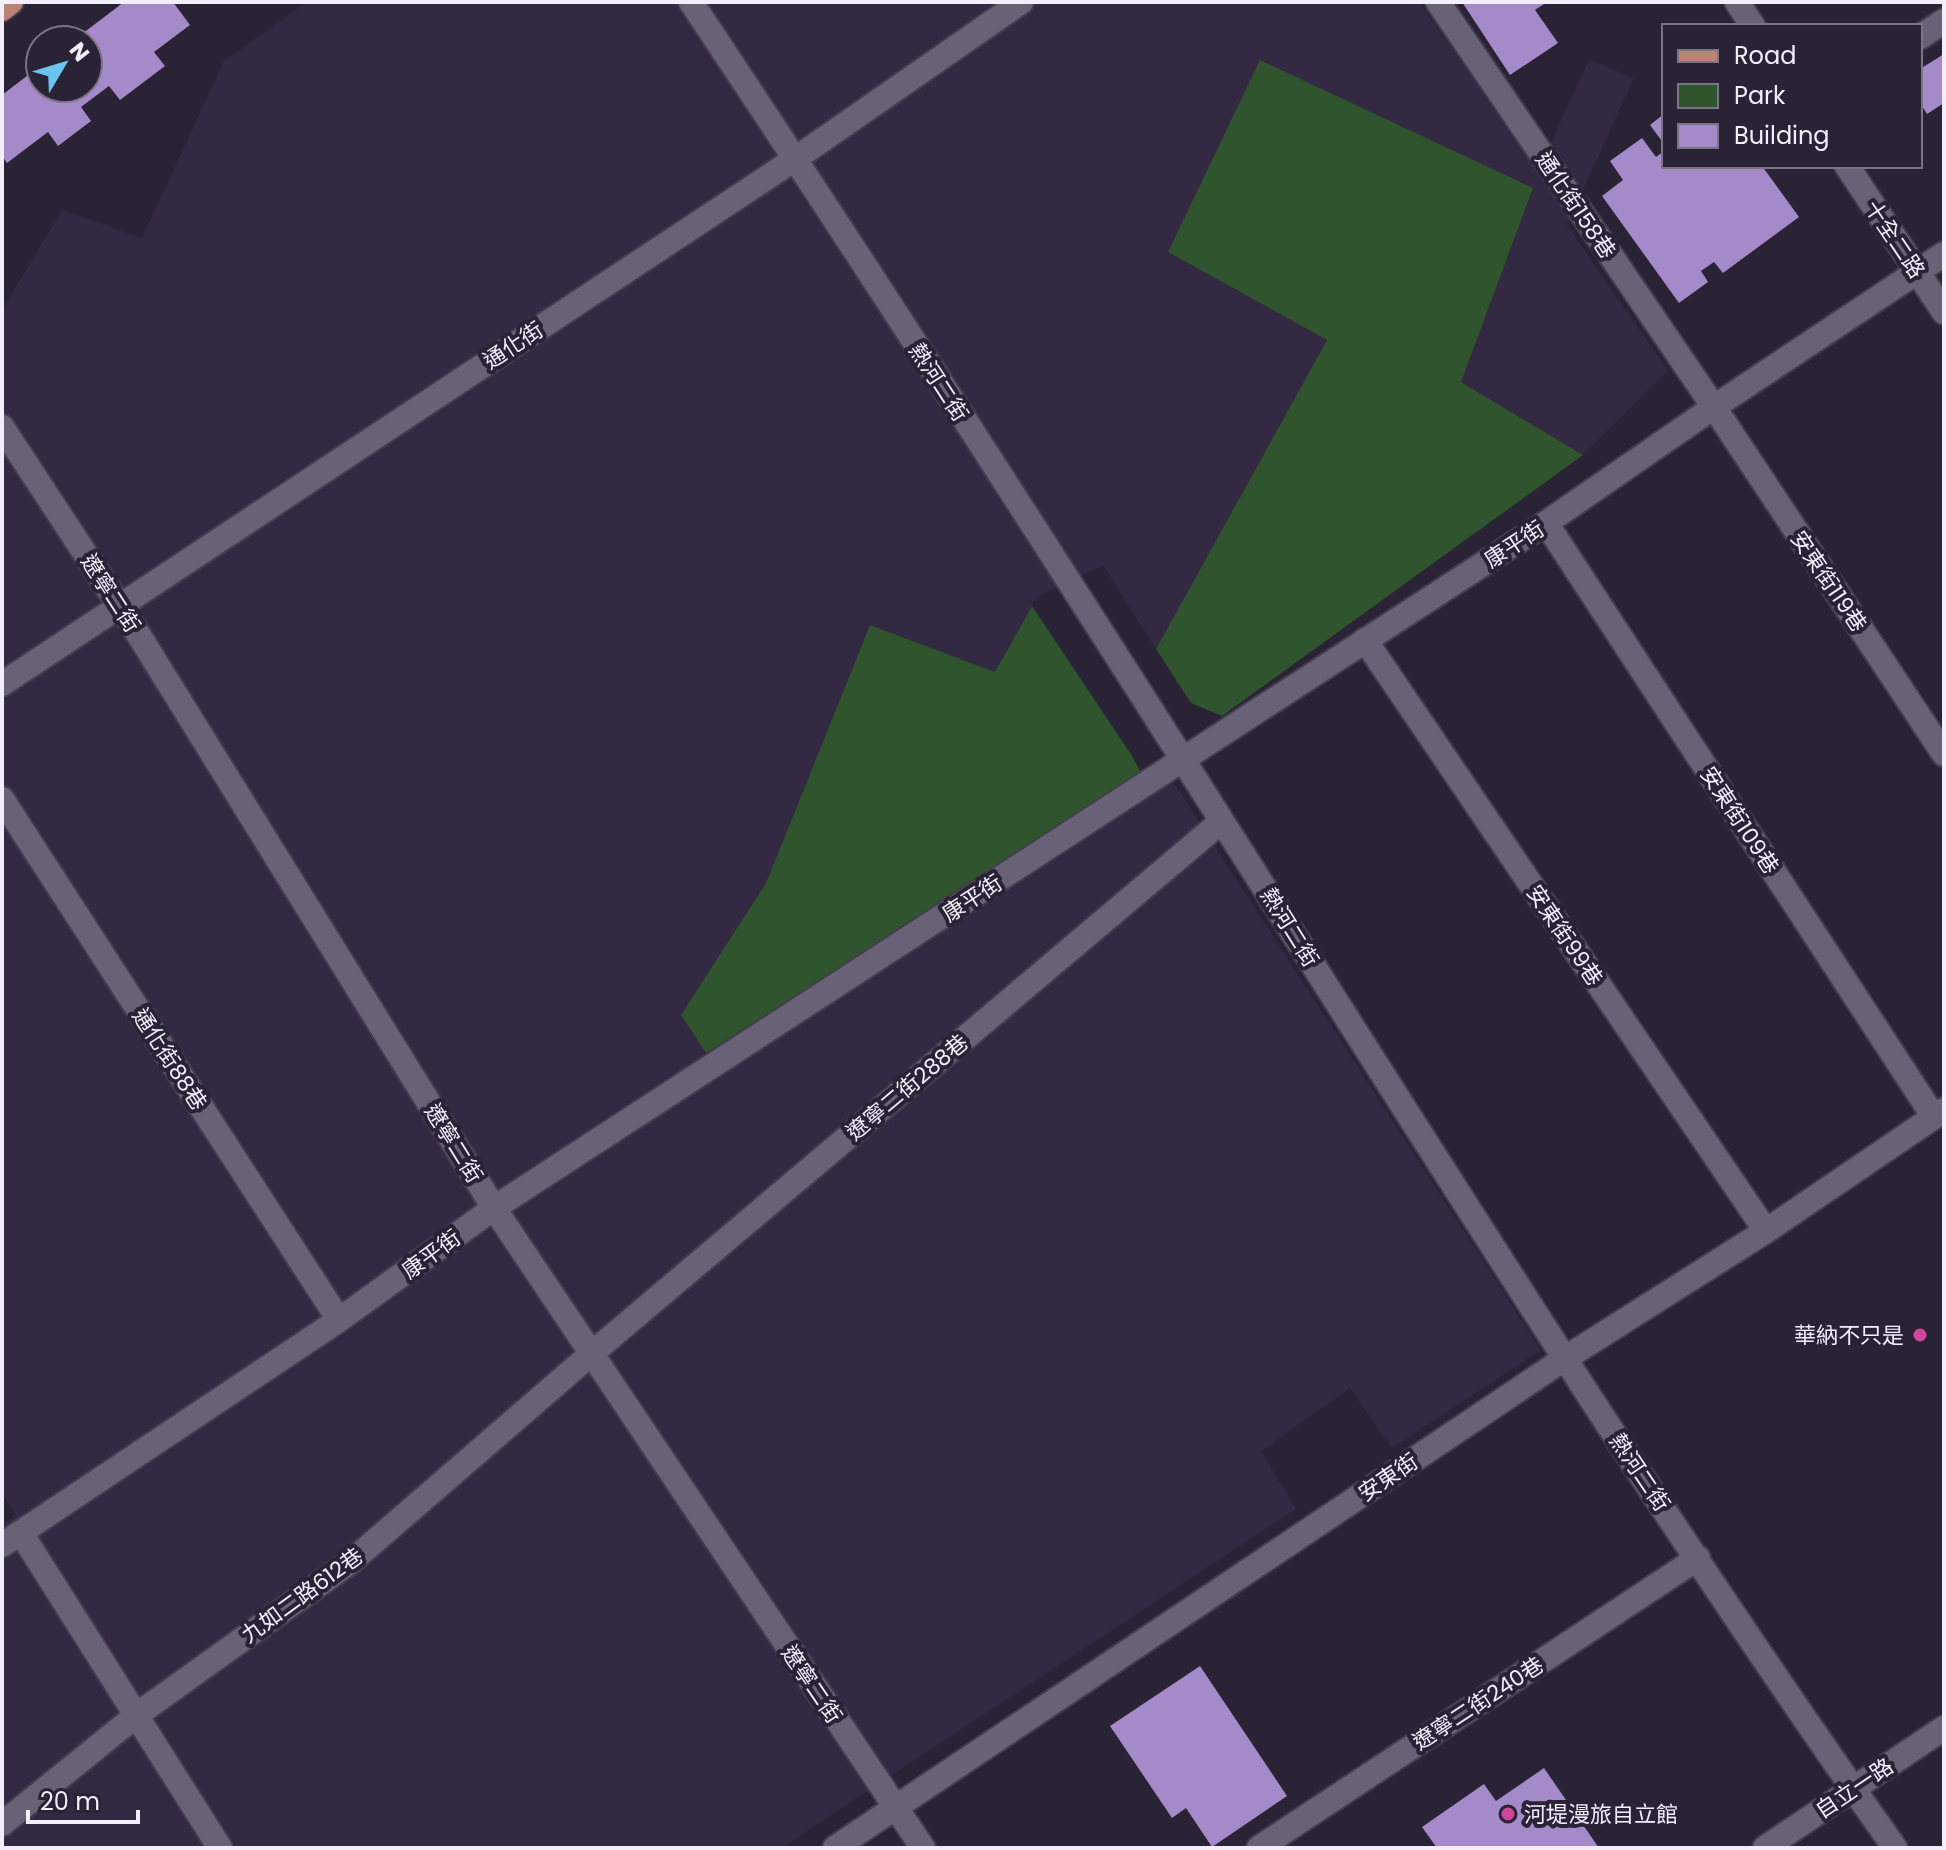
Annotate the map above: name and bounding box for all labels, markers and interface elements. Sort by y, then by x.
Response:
north arrow [24,24,104,104]
legend [1662,24,1922,168]
text: N [62,36,97,68]
text: Road [1734,39,1796,72]
text: Park [1734,79,1786,112]
text: Building [1734,119,1830,152]
street label: 通化街158巷 [1528,146,1623,265]
street label: 十全二路 [1857,194,1932,284]
street label: 通化街 [477,314,549,376]
street label: 熱河二街 [902,337,976,428]
street label: 康平街 [1478,513,1550,575]
street label: 安東街119巷 [1783,525,1874,638]
street label: 遼寧二街 [74,548,148,639]
street label: 安東街109巷 [1693,760,1786,880]
street label: 康平街 [936,867,1008,929]
street label: 安東街99巷 [1519,879,1610,992]
street label: 熱河二街 [1253,882,1326,973]
street label: 通化街88巷 [125,1002,214,1116]
street label: 遼寧二街288巷 [840,1027,975,1148]
street label: 遼寧二街 [417,1098,490,1189]
street label: 康平街 [395,1222,467,1286]
place label: 華納不只是 [1794,1320,1904,1351]
marker: 華納不只是 [1911,1326,1929,1344]
street label: 熱河二街 [1602,1427,1677,1517]
street label: 安東街 [1352,1446,1424,1509]
street label: 九如二路612巷 [235,1541,370,1650]
street label: 遼寧二街 [774,1639,849,1729]
street label: 遼寧二街240巷 [1407,1649,1550,1757]
street label: 自立一路 [1809,1751,1899,1826]
scale bar [28,1774,138,1824]
text: 20 m [40,1785,100,1818]
place label: 河堤漫旅自立館 [1524,1799,1678,1830]
marker: 河堤漫旅自立館 [1499,1805,1517,1823]

